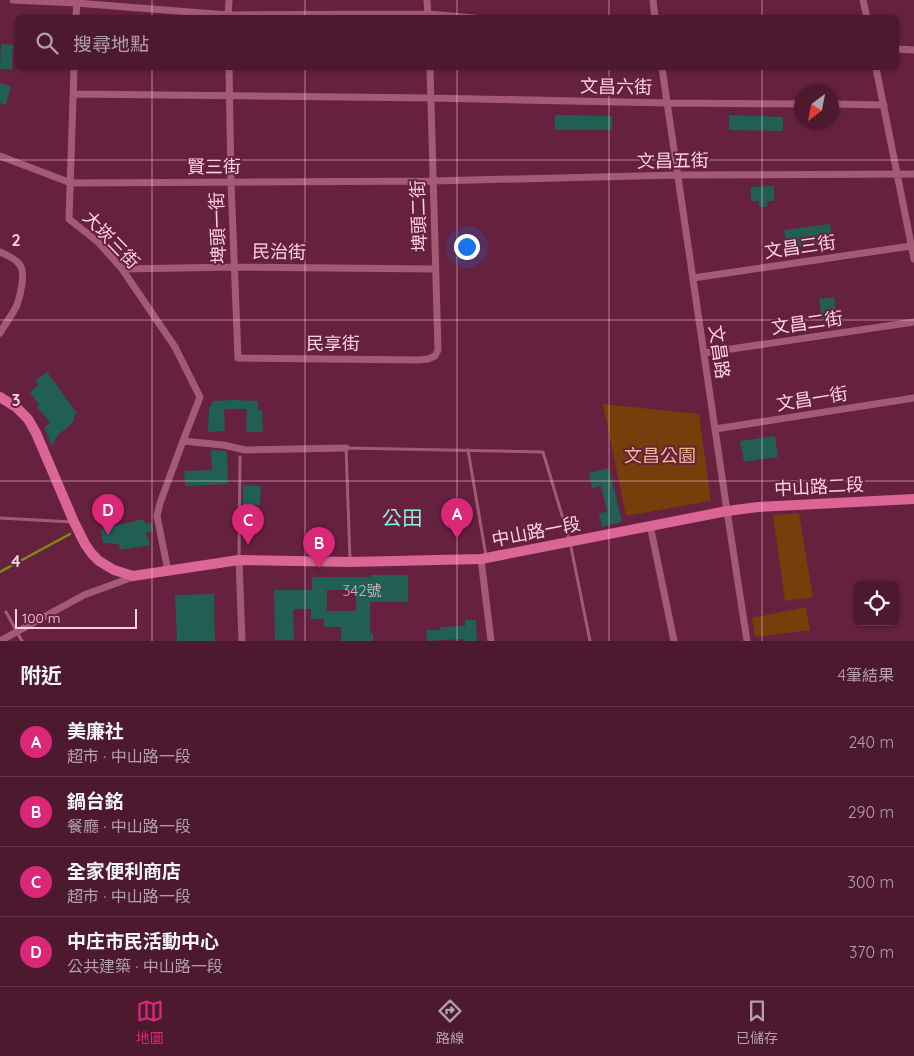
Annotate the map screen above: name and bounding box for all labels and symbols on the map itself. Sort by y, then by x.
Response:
street label: 文昌六街 [580,74,652,99]
north arrow [794,85,839,130]
street label: 文昌五街 [637,148,709,173]
street label: 賢三街 [187,155,241,178]
street label: 埤頭二街 [406,180,431,252]
street label: 埤頭一街 [205,192,230,264]
street label: 大崁三街 [78,206,145,274]
text: 2 [11,230,21,250]
street label: 文昌三街 [763,230,837,263]
your location [454,234,480,260]
street label: 民治街 [252,240,306,263]
street label: 文昌二街 [770,306,844,339]
street label: 文昌路 [704,324,735,380]
street label: 民享街 [306,332,360,355]
street label: 文昌一街 [775,382,849,415]
text: 3 [12,390,20,410]
park label: 文昌公園 [624,444,696,467]
street label: 中山路二段 [773,473,865,500]
pin: D [92,494,124,535]
pin: A [441,498,473,539]
pin: C [232,504,264,545]
district label: 公田 [382,505,422,530]
street label: 中山路一段 [490,512,582,551]
pin: B [303,527,335,568]
text: 4 [11,551,21,571]
house number: 342號 [342,581,382,600]
scale bar [15,606,138,629]

